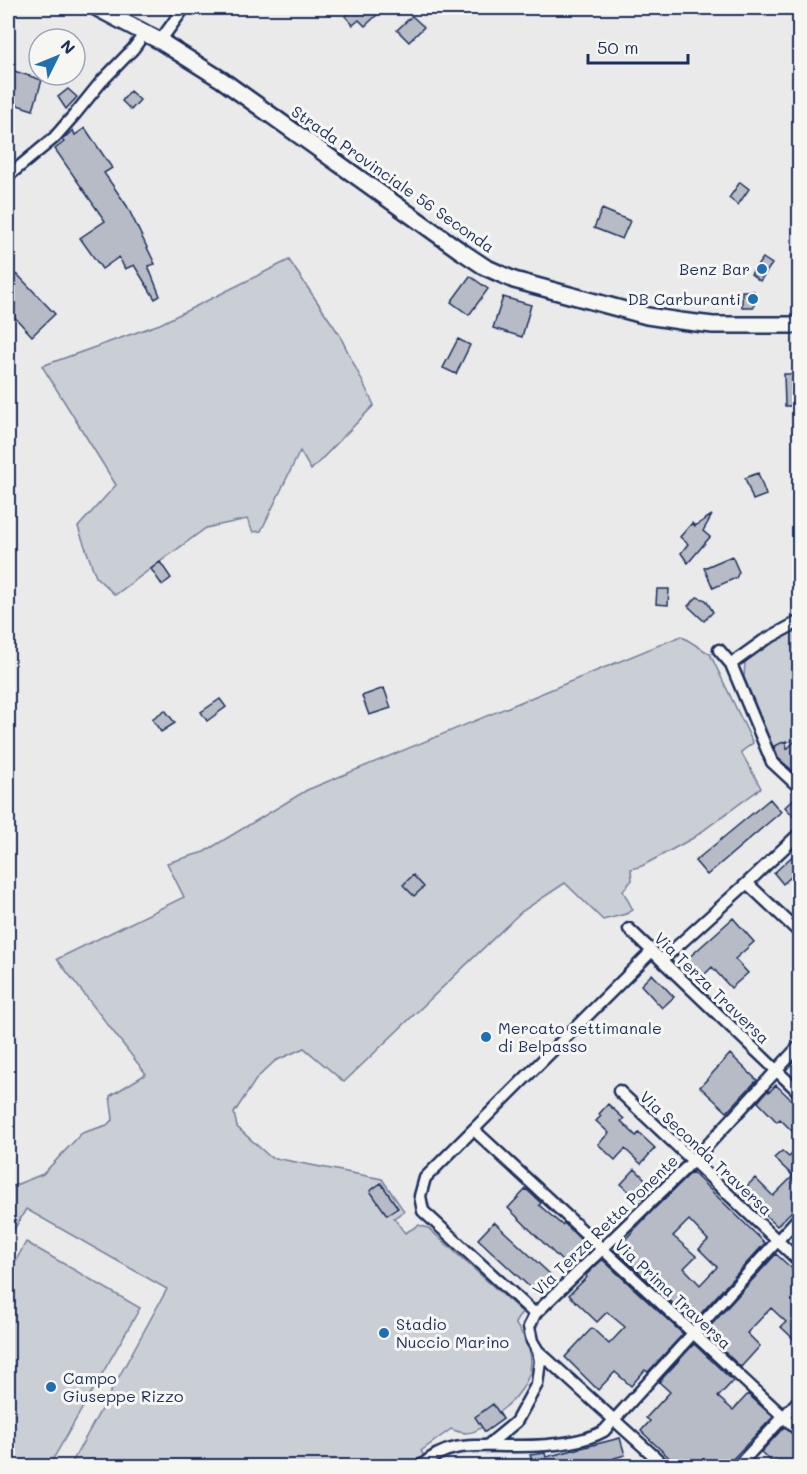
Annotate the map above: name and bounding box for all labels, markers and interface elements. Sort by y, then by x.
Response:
north arrow [27,27,87,87]
scale bar [588,27,688,65]
text: N [57,35,80,58]
text: 50 m [597,35,639,59]
street label: Strada Provinciale 56 Seconda [288,100,499,257]
place label: Benz Bar [679,258,750,279]
marker: Benz Bar [755,262,769,276]
place label: DB Carburanti [628,288,741,309]
marker: DB Carburanti [746,292,760,306]
street label: Via Terza Traversa [650,927,774,1048]
place label: Mercato settimanale di Belpasso [498,1017,662,1056]
marker: Mercato settimanale di Belpasso [479,1030,493,1044]
street label: Via Seconda Traversa [636,1086,777,1219]
street label: Via Terza Retta Ponente [527,1150,682,1300]
street label: Via Prima Traversa [611,1234,736,1353]
place label: Stadio Nuccio Marino [396,1313,509,1352]
marker: Stadio Nuccio Marino [377,1326,391,1340]
place label: Campo Giuseppe Rizzo [63,1367,183,1406]
marker: Campo Giuseppe Rizzo [44,1380,58,1394]

